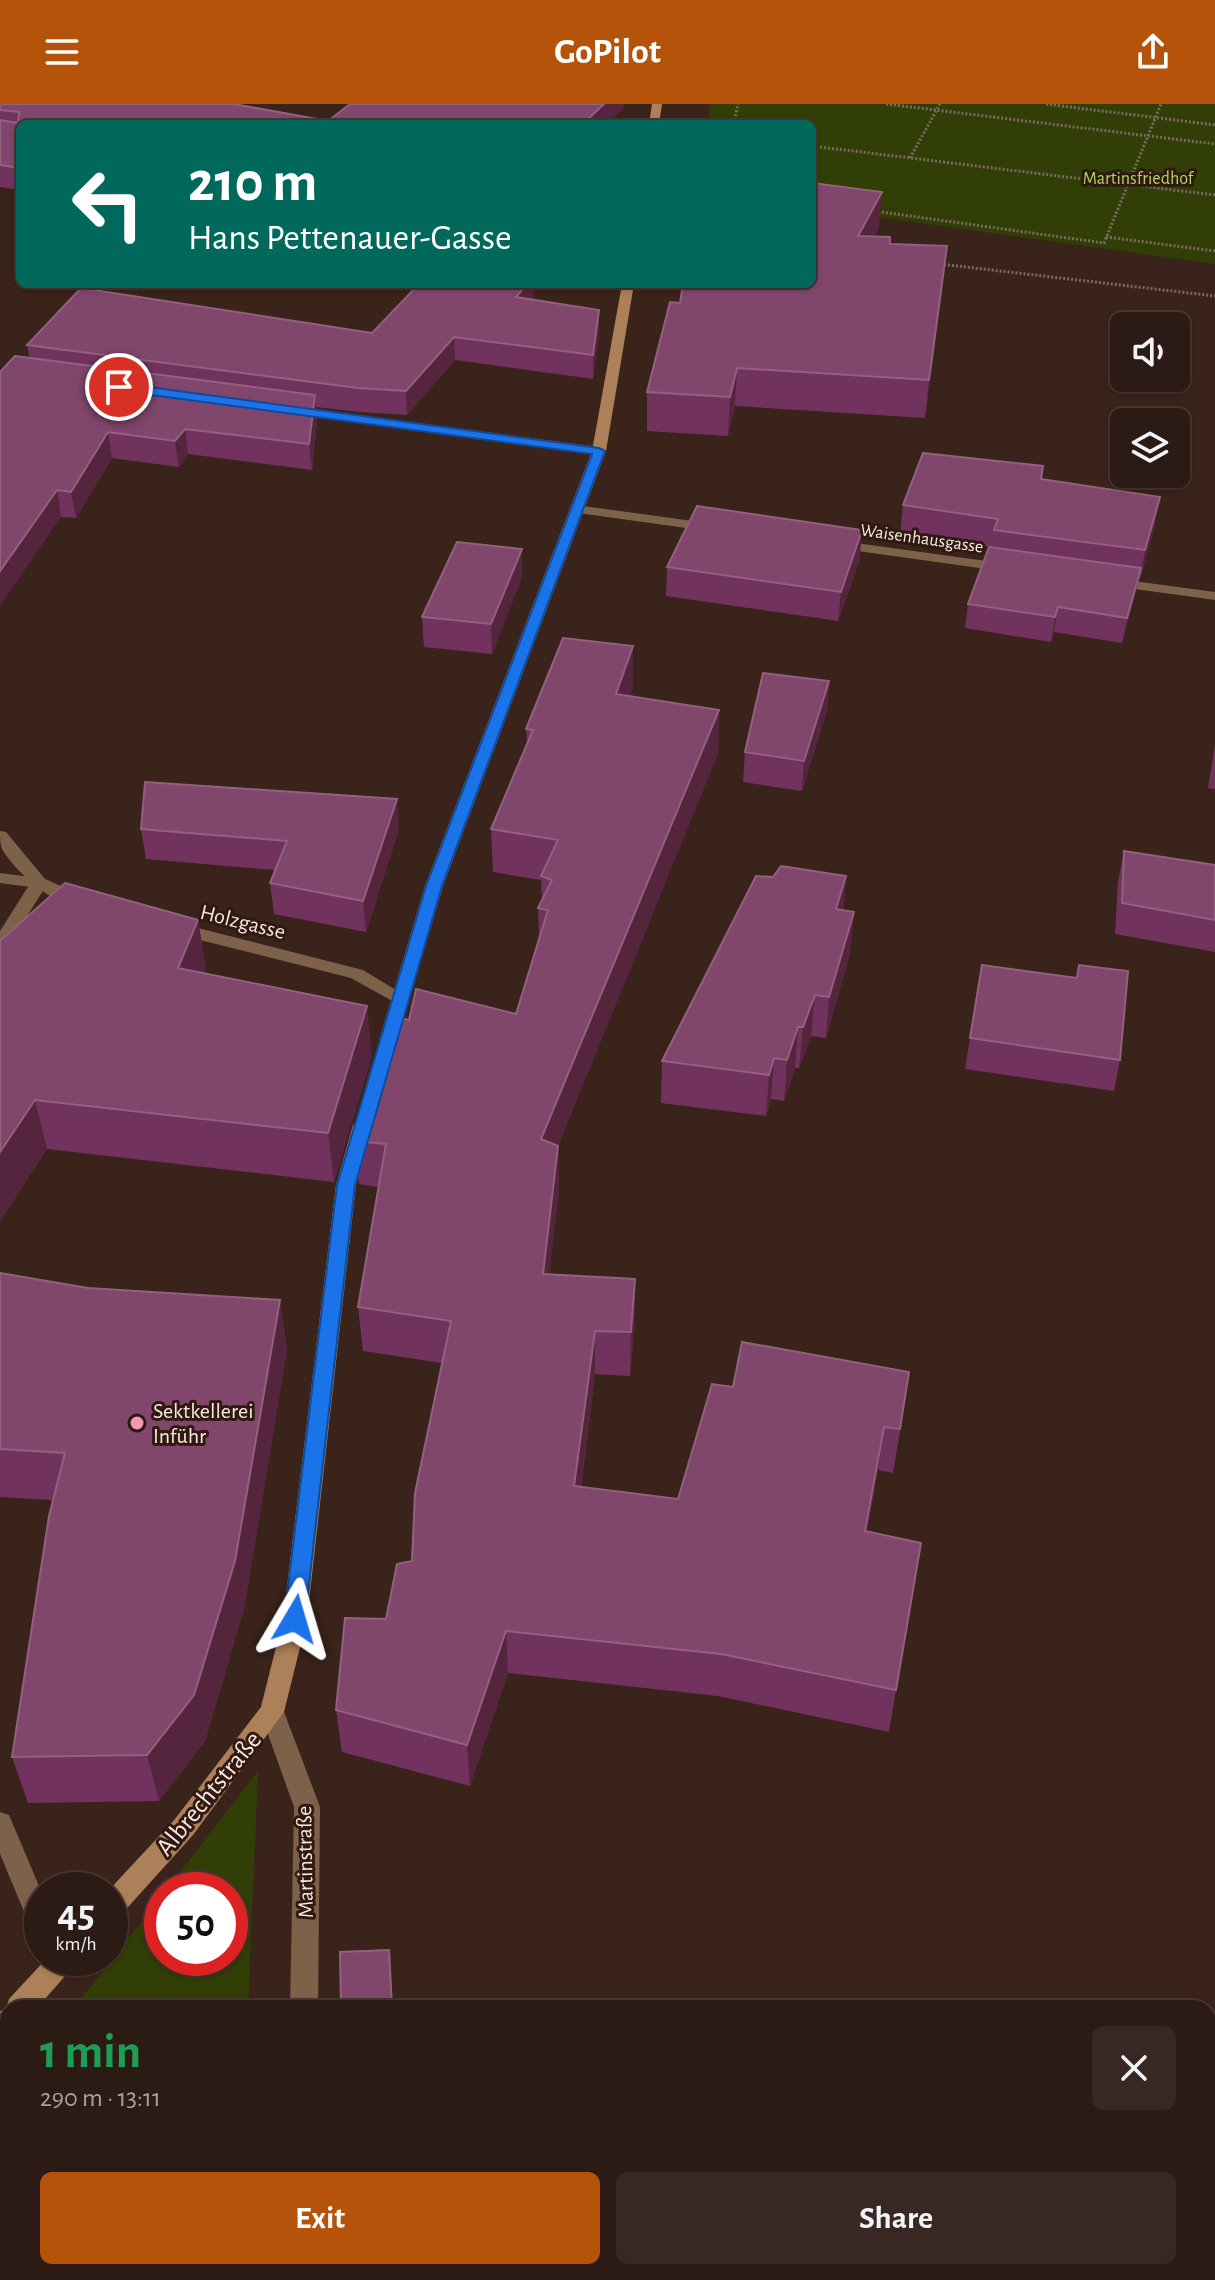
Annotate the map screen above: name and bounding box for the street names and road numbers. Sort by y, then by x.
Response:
street label: Waisenhausgasse [859,521,985,557]
street label: Holzgasse [198,901,288,943]
street label: Albrechtstraße [151,1727,266,1861]
street label: Martinstraße [293,1806,317,1918]

